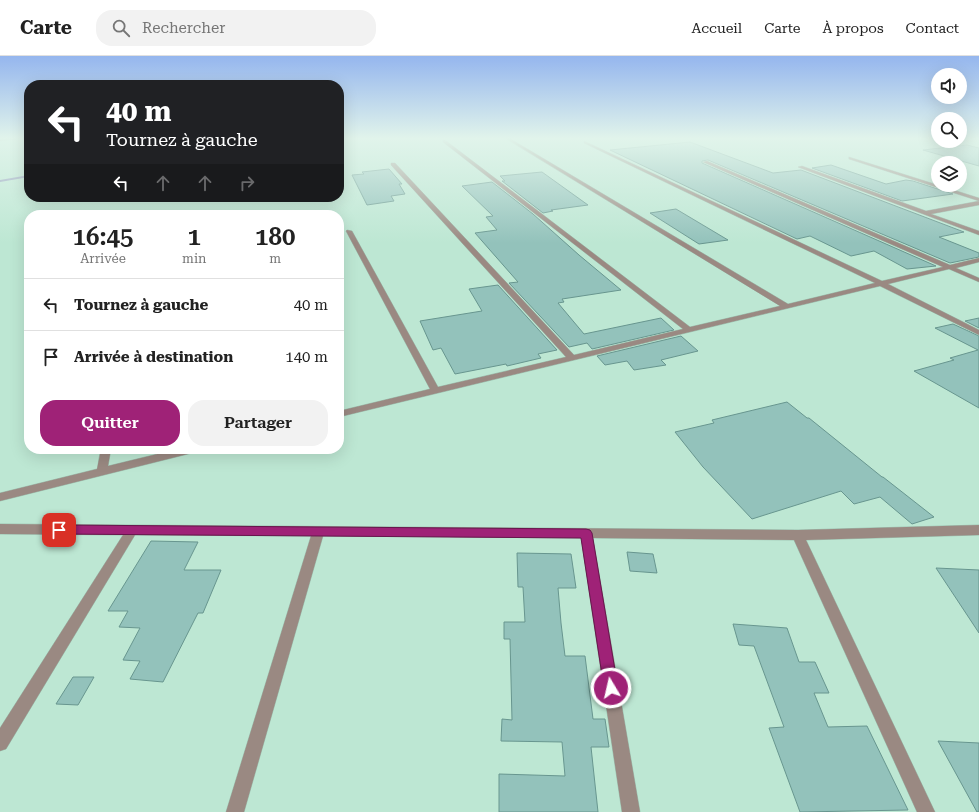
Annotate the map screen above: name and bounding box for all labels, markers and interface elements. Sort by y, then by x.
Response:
search box [96,10,376,46]
text: Carte [20,16,72,39]
icon: search [110,17,132,39]
text: Rechercher [142,19,225,37]
text: Accueil [691,20,742,36]
text: Carte [764,20,801,36]
text: À propos [823,20,884,36]
text: Contact [906,20,959,36]
map controls [931,68,967,192]
button: sound [931,68,967,104]
text: 40 m [106,95,171,128]
icon: left [40,96,92,148]
button: search [931,112,967,148]
text: Tournez à gauche [106,129,258,150]
button: layers [931,156,967,192]
icon: left [110,172,132,194]
icon: ahead [152,172,174,194]
icon: ahead [194,172,216,194]
icon: right [236,172,258,194]
text: 16:45 [73,223,133,251]
text: 1 [188,223,201,251]
text: 180 [255,223,295,251]
text: Arrivée [80,251,126,266]
text: min [182,251,206,266]
text: m [269,251,281,266]
icon: left [40,294,62,316]
text: Tournez à gauche [74,296,208,314]
text: 40 m [294,296,328,314]
icon: arrive [40,346,62,368]
text: Arrivée à destination [74,348,233,366]
text: 140 m [285,348,328,366]
button: Quitter [40,400,180,446]
button: Partager [188,400,328,446]
pin [42,513,76,547]
icon: arrive [48,519,70,541]
position arrow [590,667,632,709]

